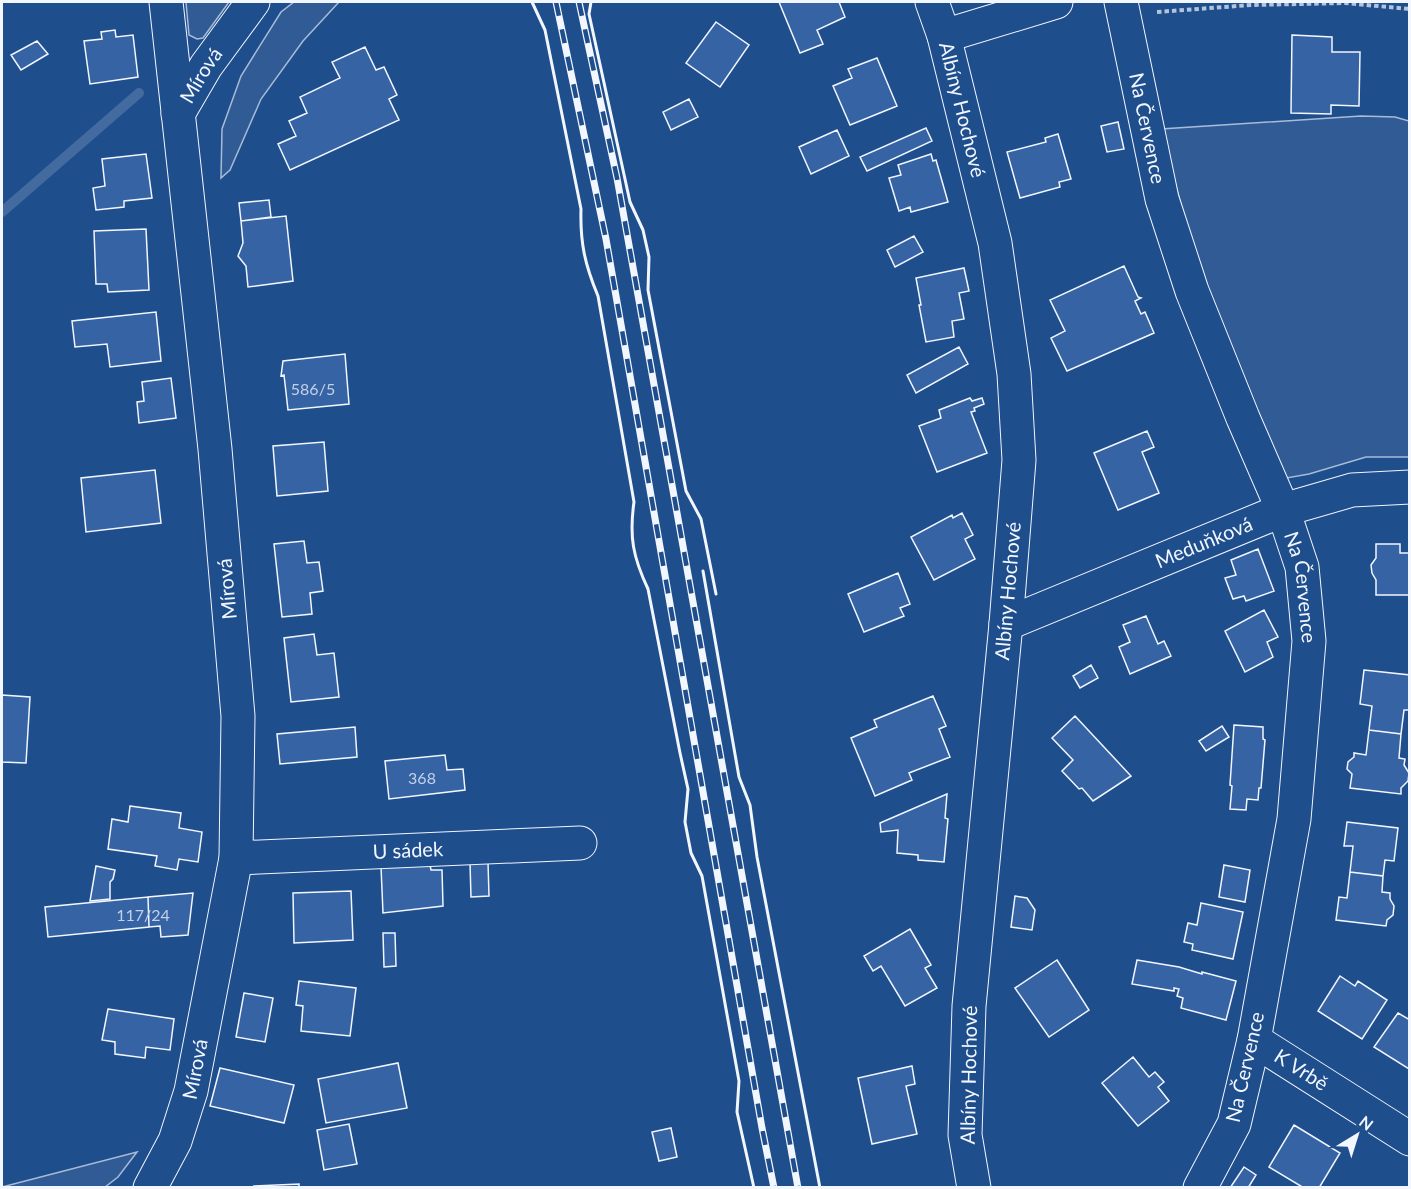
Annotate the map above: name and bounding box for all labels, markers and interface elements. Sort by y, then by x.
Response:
street label: Albíny Hochové [935,39,991,180]
street label: Mírová [174,42,227,107]
street label: Na Července [1125,70,1172,186]
house number: 586/5 [291,379,335,398]
street label: Meduňková [1151,511,1256,572]
street label: Albíny Hochové [989,521,1025,661]
street label: Na Července [1280,528,1322,644]
street label: Mírová [211,558,241,621]
house number: 368 [408,768,436,787]
street label: U sádek [372,836,444,863]
house number: 117/24 [116,905,170,924]
street label: Albíny Hochové [955,1005,981,1145]
street label: Na Července [1220,1009,1268,1124]
street label: Mírová [177,1037,212,1101]
street label: K Vrbě [1270,1043,1333,1095]
north arrow [1327,1105,1387,1165]
text: N [1356,1112,1377,1134]

